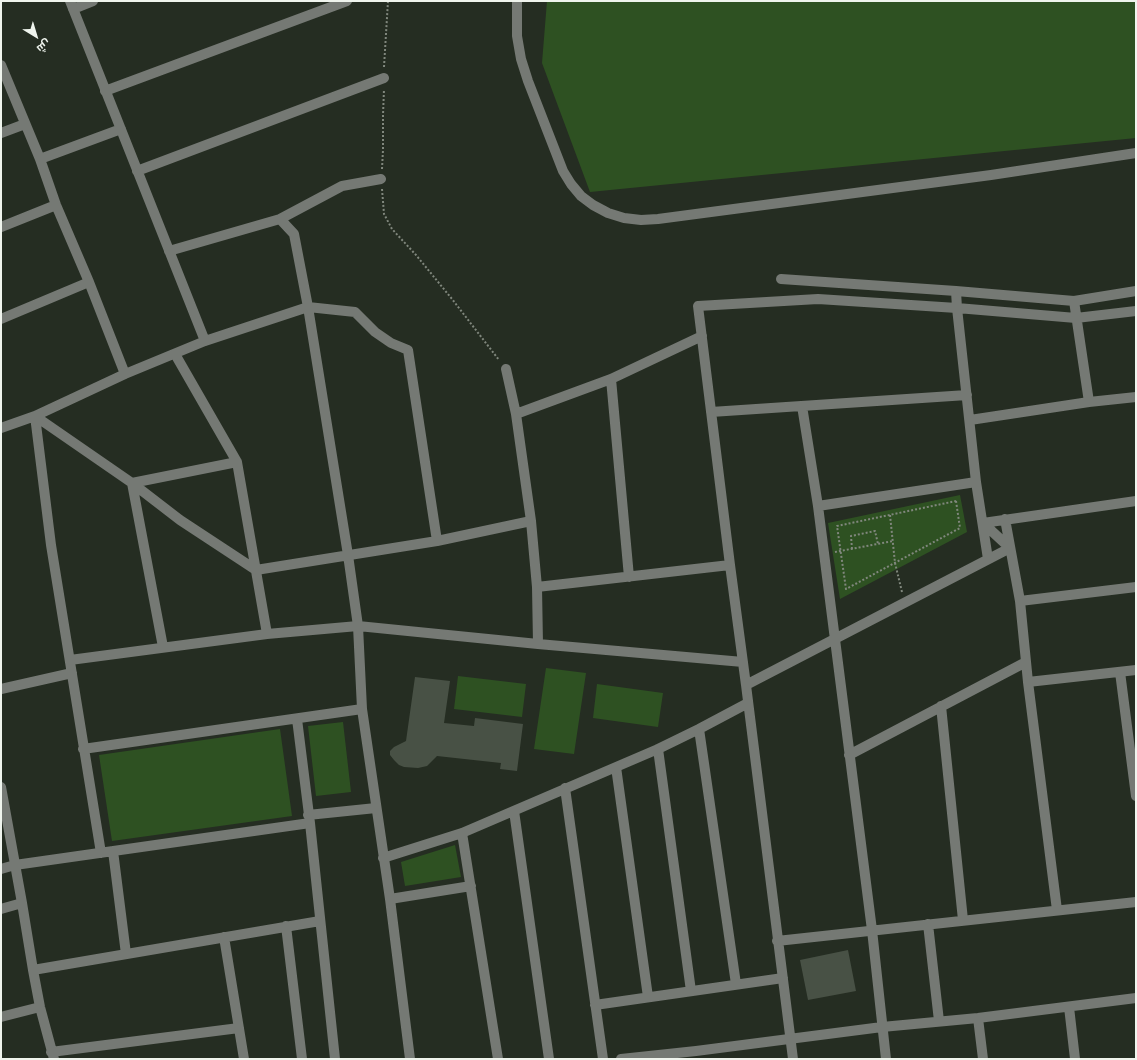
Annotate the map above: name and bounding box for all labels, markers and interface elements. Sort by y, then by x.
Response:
north arrow [16,16,56,56]
text: ش [34,36,53,55]

